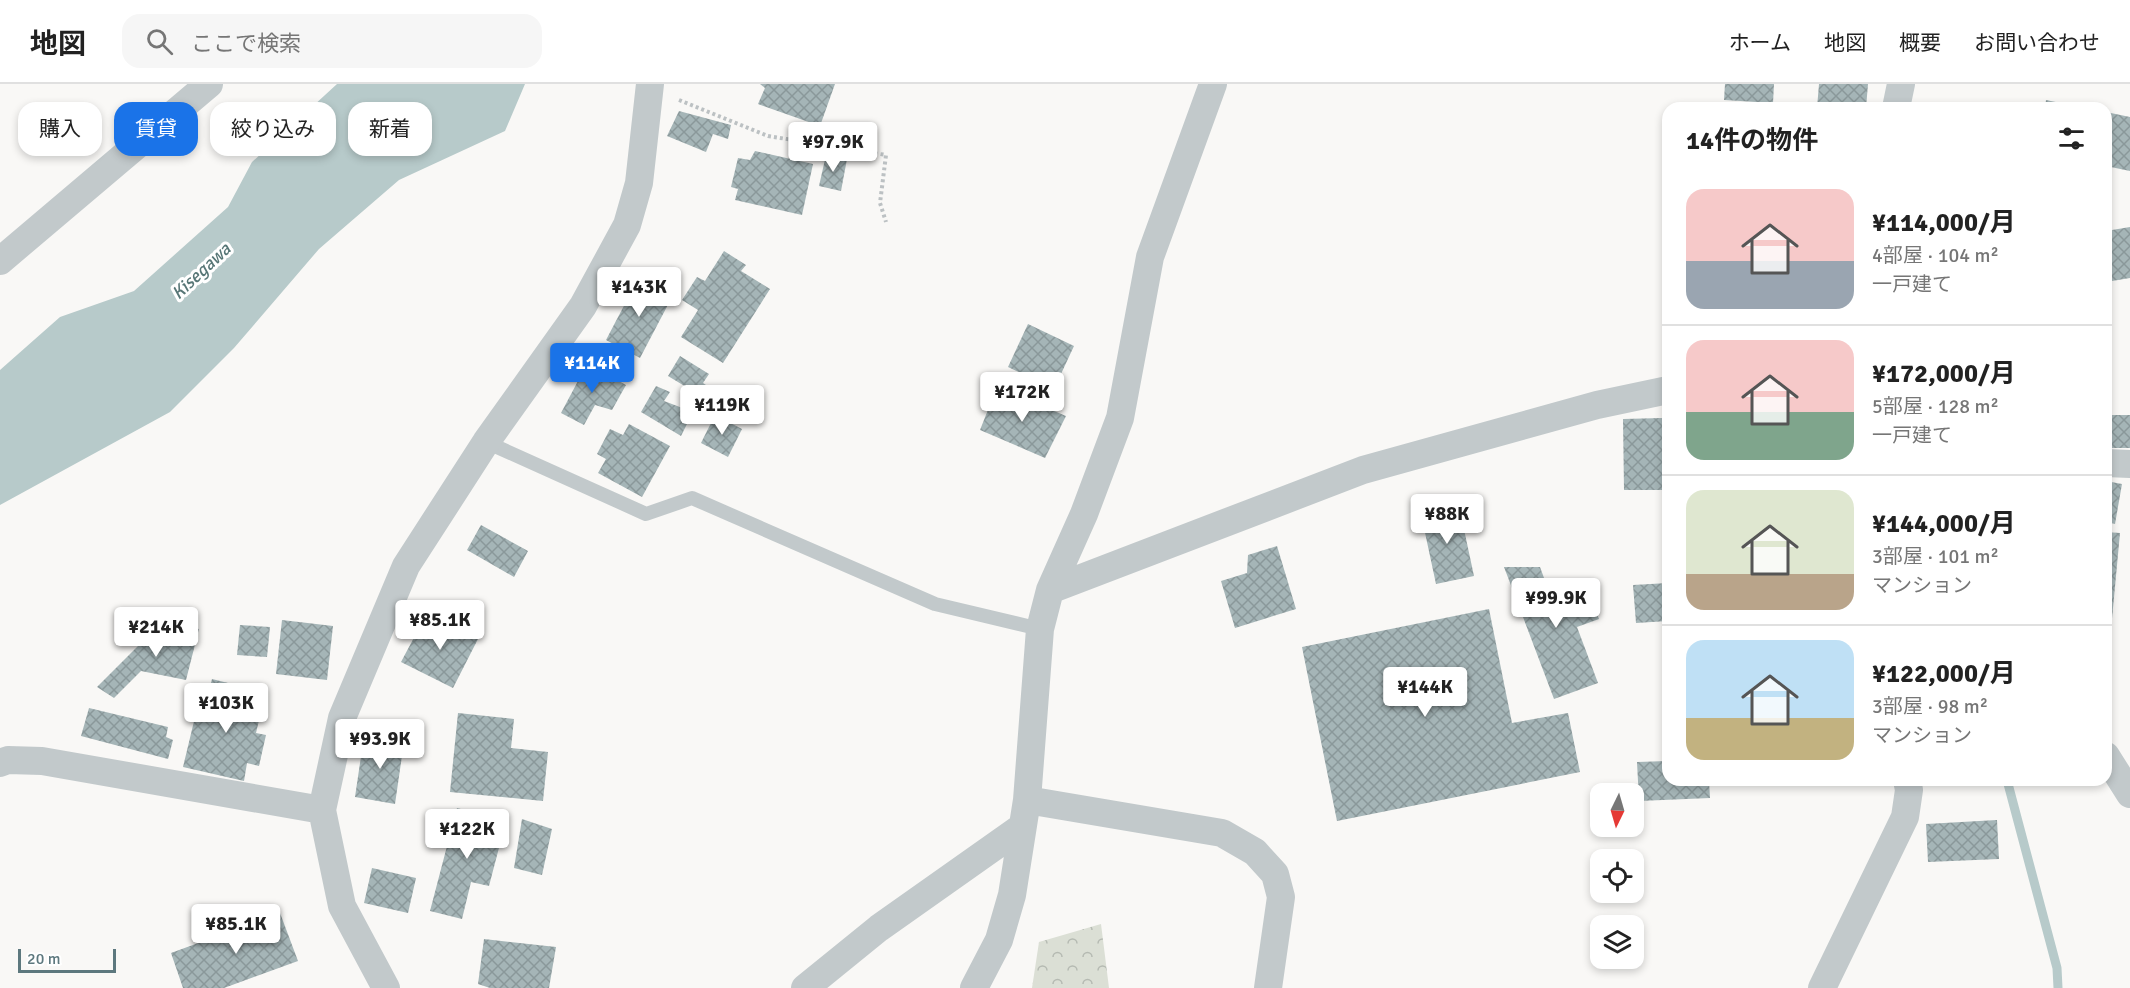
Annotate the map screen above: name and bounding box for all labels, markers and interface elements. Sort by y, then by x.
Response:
search box [122,14,542,68]
icon: search [143,25,176,58]
text: 地図 [30,27,86,61]
text: ここで検索 [191,30,301,57]
text: ホーム [1729,30,1791,56]
text: 地図 [1824,30,1866,56]
text: 概要 [1899,30,1941,56]
text: お問い合わせ [1974,30,2100,56]
chip: 購入 [18,102,102,156]
chip: 賃貸 [114,102,198,156]
chip: 絞り込み [210,102,336,156]
chip: 新着 [348,102,432,156]
pin: ¥97.9K [784,122,882,173]
icon: filters [2055,122,2088,155]
text: 14件の物件 [1686,125,1818,157]
text: ¥97.9K [802,129,864,154]
text: ¥114,000/月 [1872,207,2016,239]
icon: home [1734,213,1806,285]
water label: Kisegawa [167,238,236,304]
text: 4部屋 · 104 m² [1872,243,1999,268]
pin: ¥143K [597,267,681,318]
text: 一戸建て [1872,272,1952,297]
text: ¥143K [611,274,667,299]
pin: ¥114K [550,343,634,394]
text: ¥114K [564,350,620,375]
text: ¥172,000/月 [1872,358,2016,390]
icon: home [1734,364,1806,436]
pin: ¥172K [980,372,1064,423]
text: ¥172K [994,379,1050,404]
pin: ¥119K [680,385,764,436]
text: ¥119K [694,392,750,417]
text: 5部屋 · 128 m² [1872,394,1999,419]
text: 一戸建て [1872,423,1952,448]
pin: ¥88K [1411,494,1483,545]
text: ¥88K [1425,501,1469,526]
text: ¥144,000/月 [1872,508,2016,540]
icon: home [1734,514,1806,586]
text: 3部屋 · 101 m² [1872,544,1999,569]
text: マンション [1872,573,1972,598]
pin: ¥99.9K [1507,578,1605,629]
text: ¥99.9K [1525,585,1587,610]
pin: ¥85.1K [391,600,489,651]
pin: ¥214K [114,607,198,658]
text: ¥85.1K [409,607,471,632]
text: ¥214K [128,614,184,639]
text: ¥122,000/月 [1872,658,2016,690]
icon: home [1734,664,1806,736]
pin: ¥144K [1383,667,1467,718]
text: ¥144K [1397,674,1453,699]
pin: ¥103K [184,683,268,734]
text: ¥103K [198,690,254,715]
text: 3部屋 · 98 m² [1872,694,1988,719]
pin: ¥93.9K [331,719,429,770]
text: マンション [1872,723,1972,748]
text: ¥93.9K [349,726,411,751]
north arrow [1590,783,1644,837]
map controls [1590,783,1644,969]
pin: ¥122K [425,809,509,860]
text: ¥122K [439,816,495,841]
button: locate [1590,849,1644,903]
pin: ¥85.1K [187,904,285,955]
text: ¥85.1K [205,911,267,936]
button: layers [1590,915,1644,969]
scale bar [18,946,116,974]
text: 20 m [27,949,61,969]

